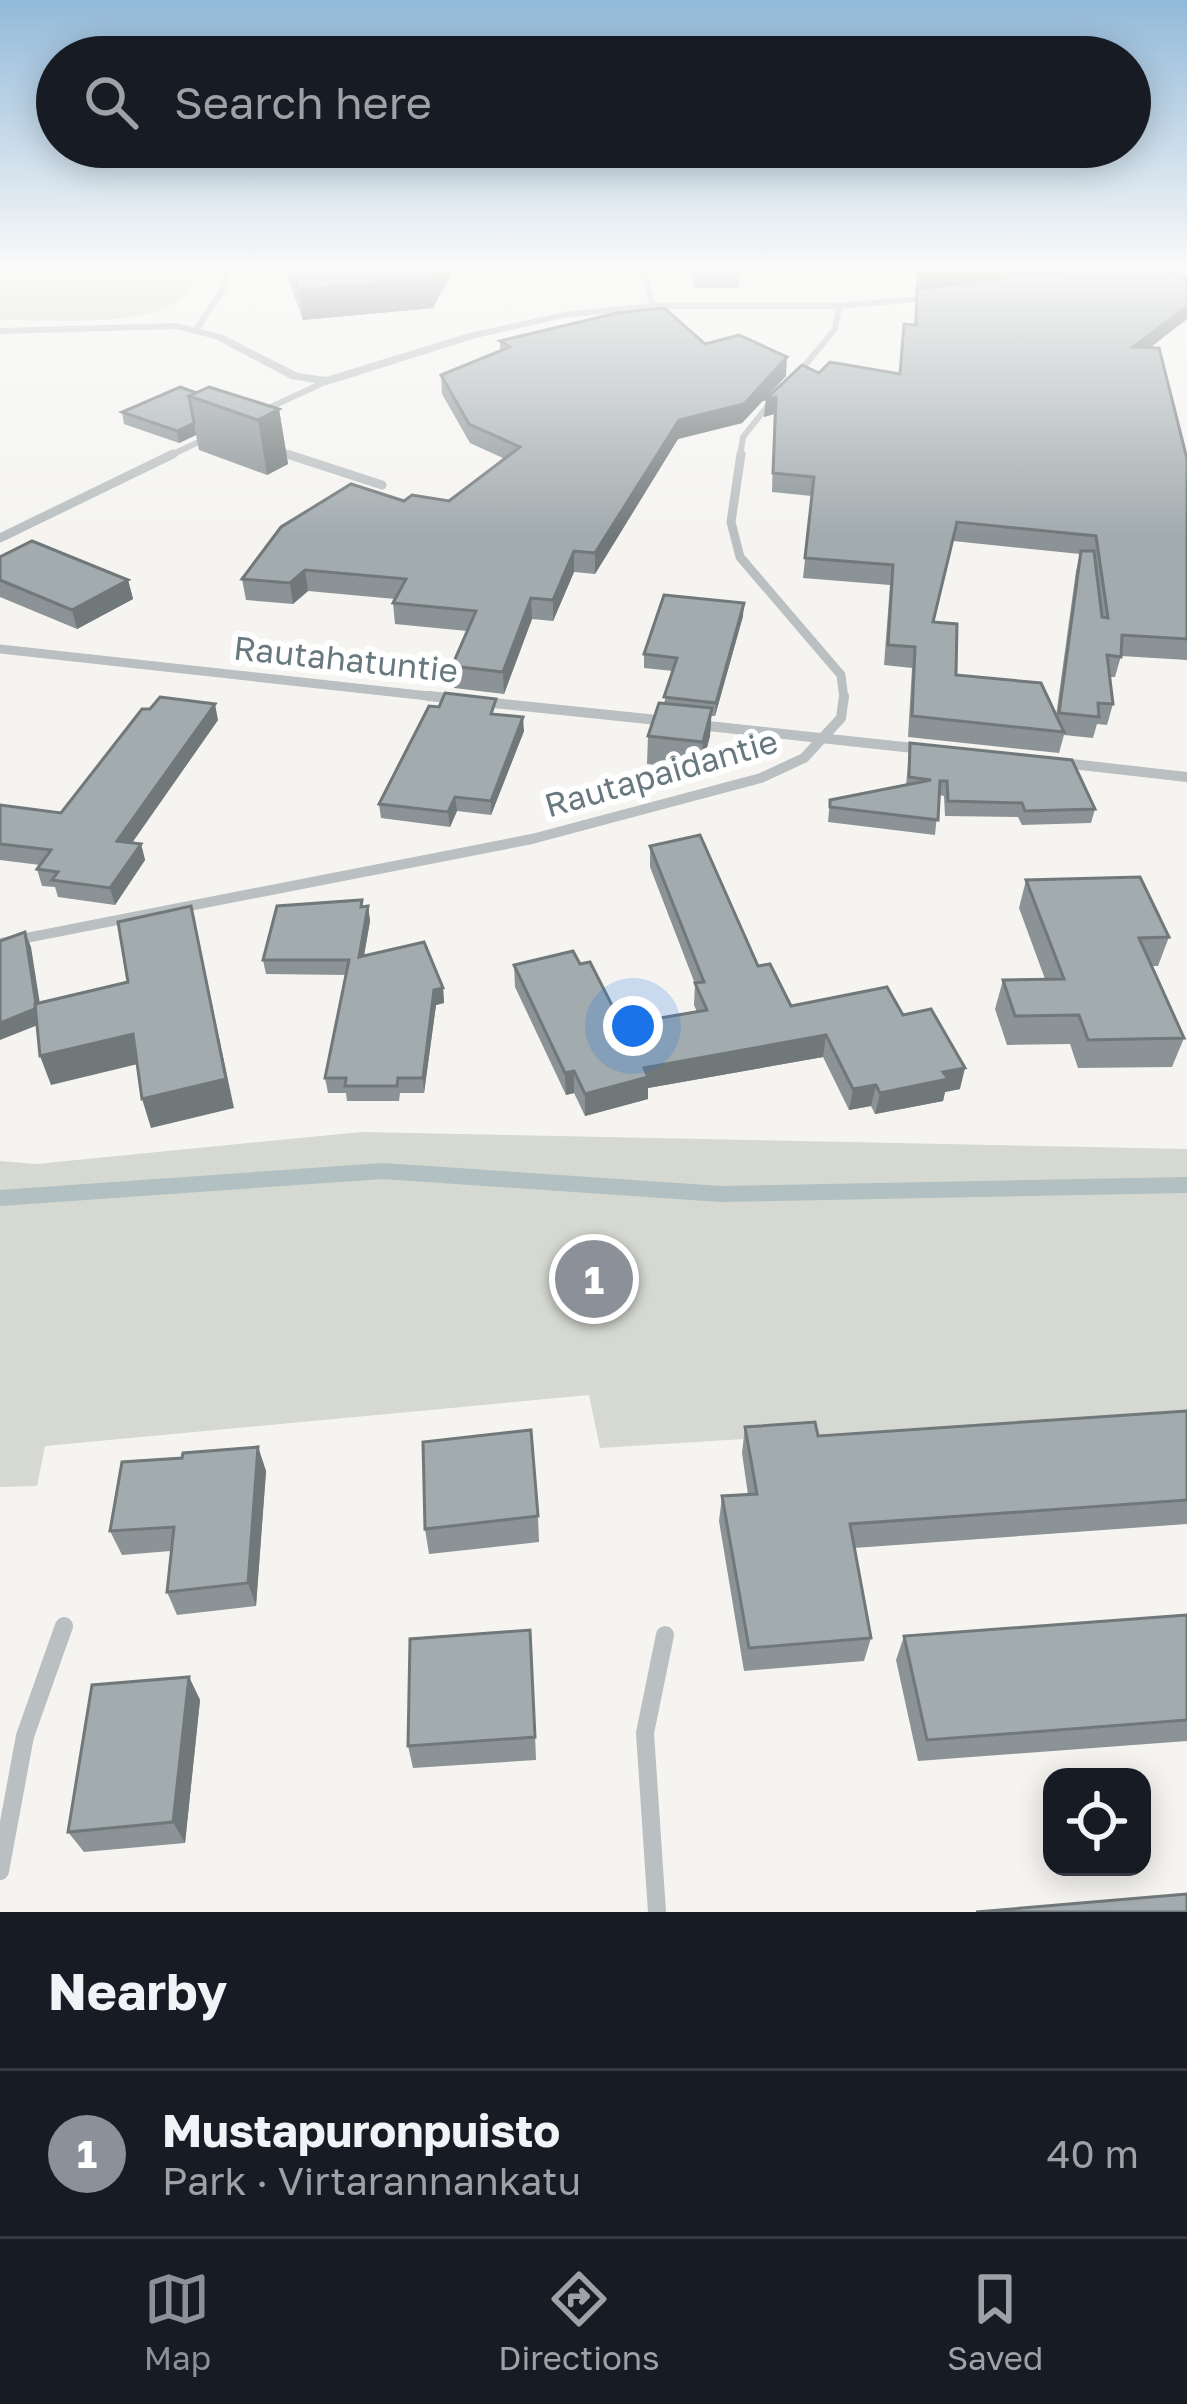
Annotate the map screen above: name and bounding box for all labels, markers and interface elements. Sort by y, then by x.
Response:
search box [36,36,1151,168]
icon: search [78,69,144,135]
text: Search here [174,75,432,129]
street label: Rautahatuntie [232,627,460,690]
street label: Rautapaidantie [540,721,782,824]
your location [603,996,663,1056]
pin: 1 [555,1234,633,1324]
map controls [1043,1768,1151,1876]
button: locate [1043,1768,1151,1876]
text: Nearby [48,1960,227,2021]
text: Mustapuronpuisto [162,2103,560,2157]
text: 1 [77,2130,97,2177]
text: 40 m [1047,2130,1139,2177]
text: Park · Virtarannankatu [162,2157,581,2204]
tab: Map [144,2266,211,2377]
tab: Directions [498,2266,660,2377]
tab: Saved [947,2266,1043,2377]

